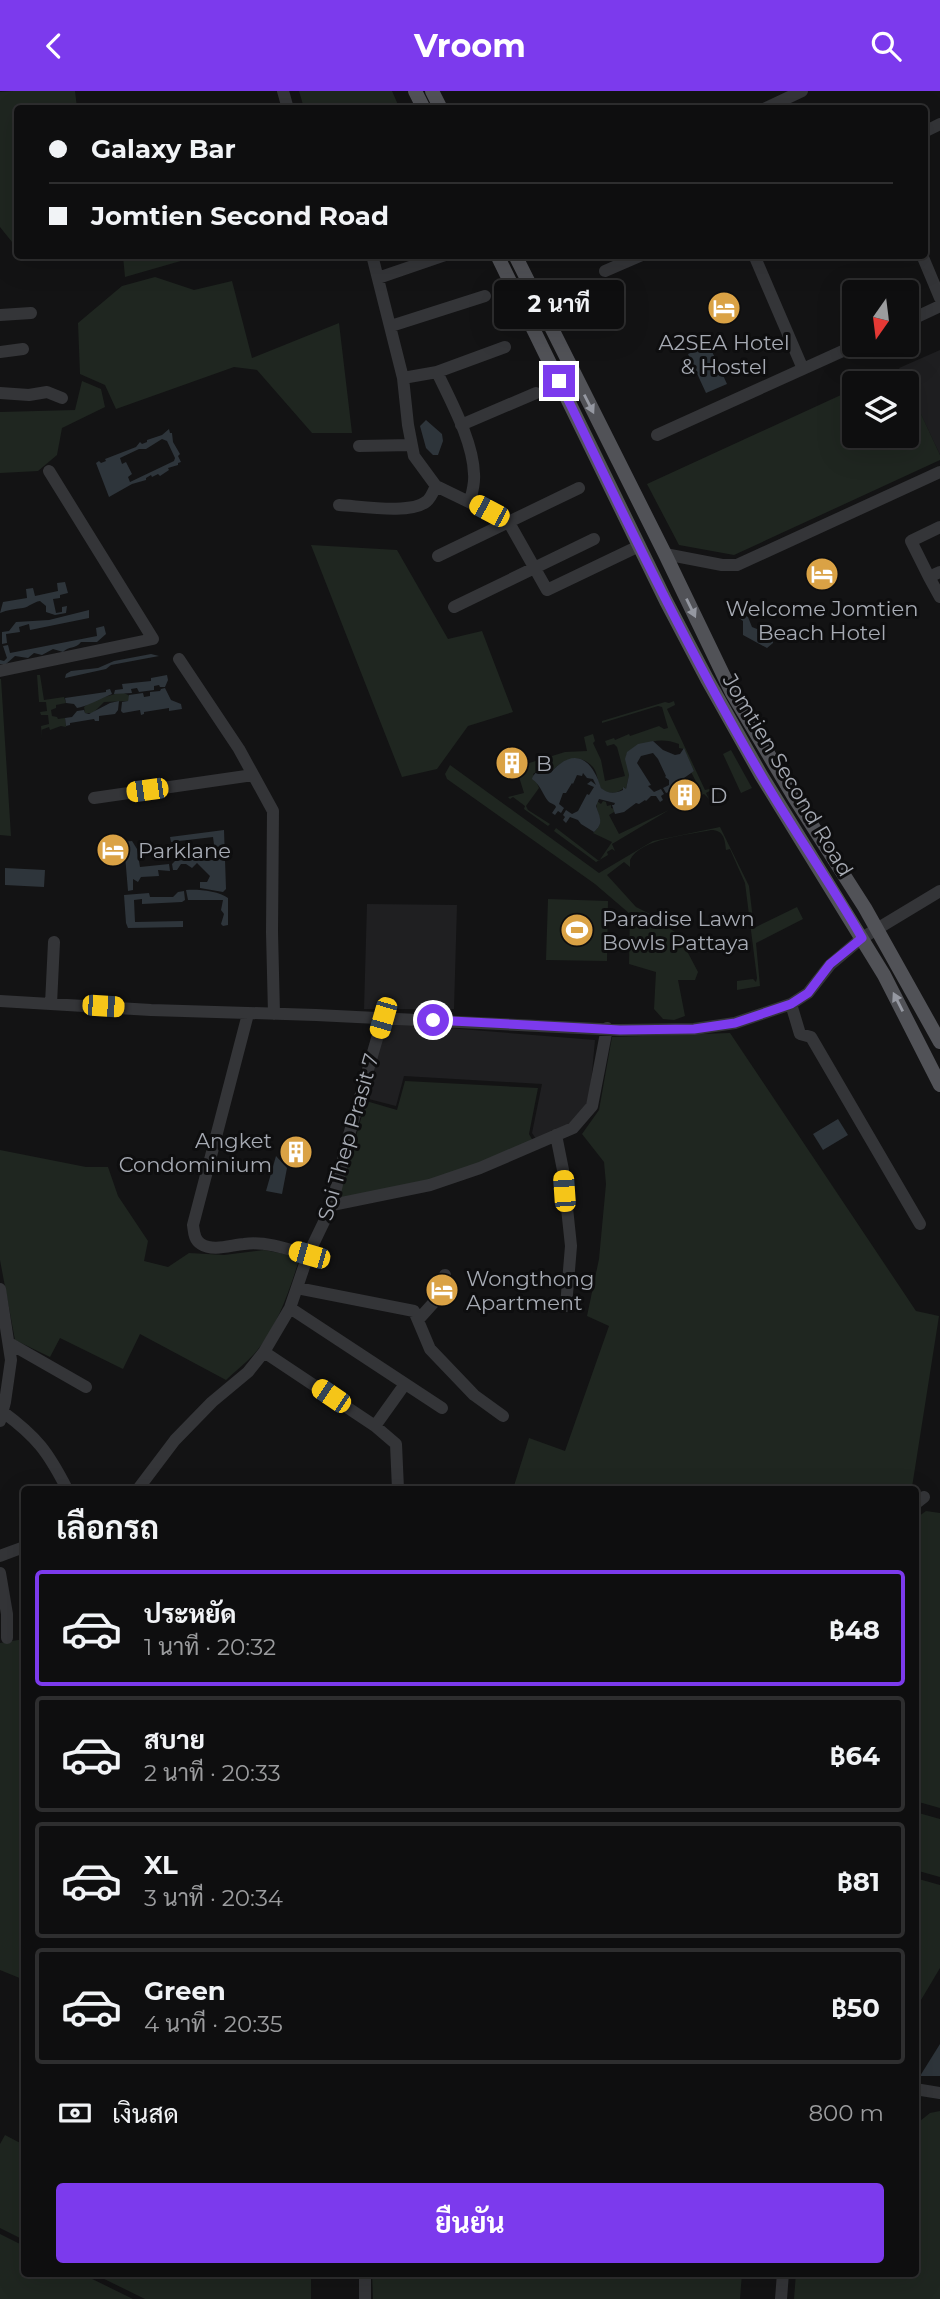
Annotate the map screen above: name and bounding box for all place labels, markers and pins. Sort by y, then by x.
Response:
hotel icon: A2SEA Hotel & Hostel [705,289,743,327]
place label: A2SEA Hotel & Hostel [658,330,790,379]
hotel icon: Welcome Jomtien Beach Hotel [803,555,841,593]
place label: Welcome Jomtien Beach Hotel [726,596,918,645]
building icon: B [493,744,531,782]
place label: B [536,751,552,776]
building icon: D [666,776,704,814]
place label: D [710,783,727,808]
hotel icon: Parklane [94,831,132,869]
place label: Parklane [138,838,231,863]
place label: Paradise Lawn Bowls Pattaya [602,906,755,955]
sports icon: Paradise Lawn Bowls Pattaya [558,911,596,949]
place label: Angket Condominium [119,1128,272,1177]
building icon: Angket Condominium [277,1133,315,1171]
place label: Wongthong Apartment [466,1266,594,1315]
hotel icon: Wongthong Apartment [423,1271,461,1309]

